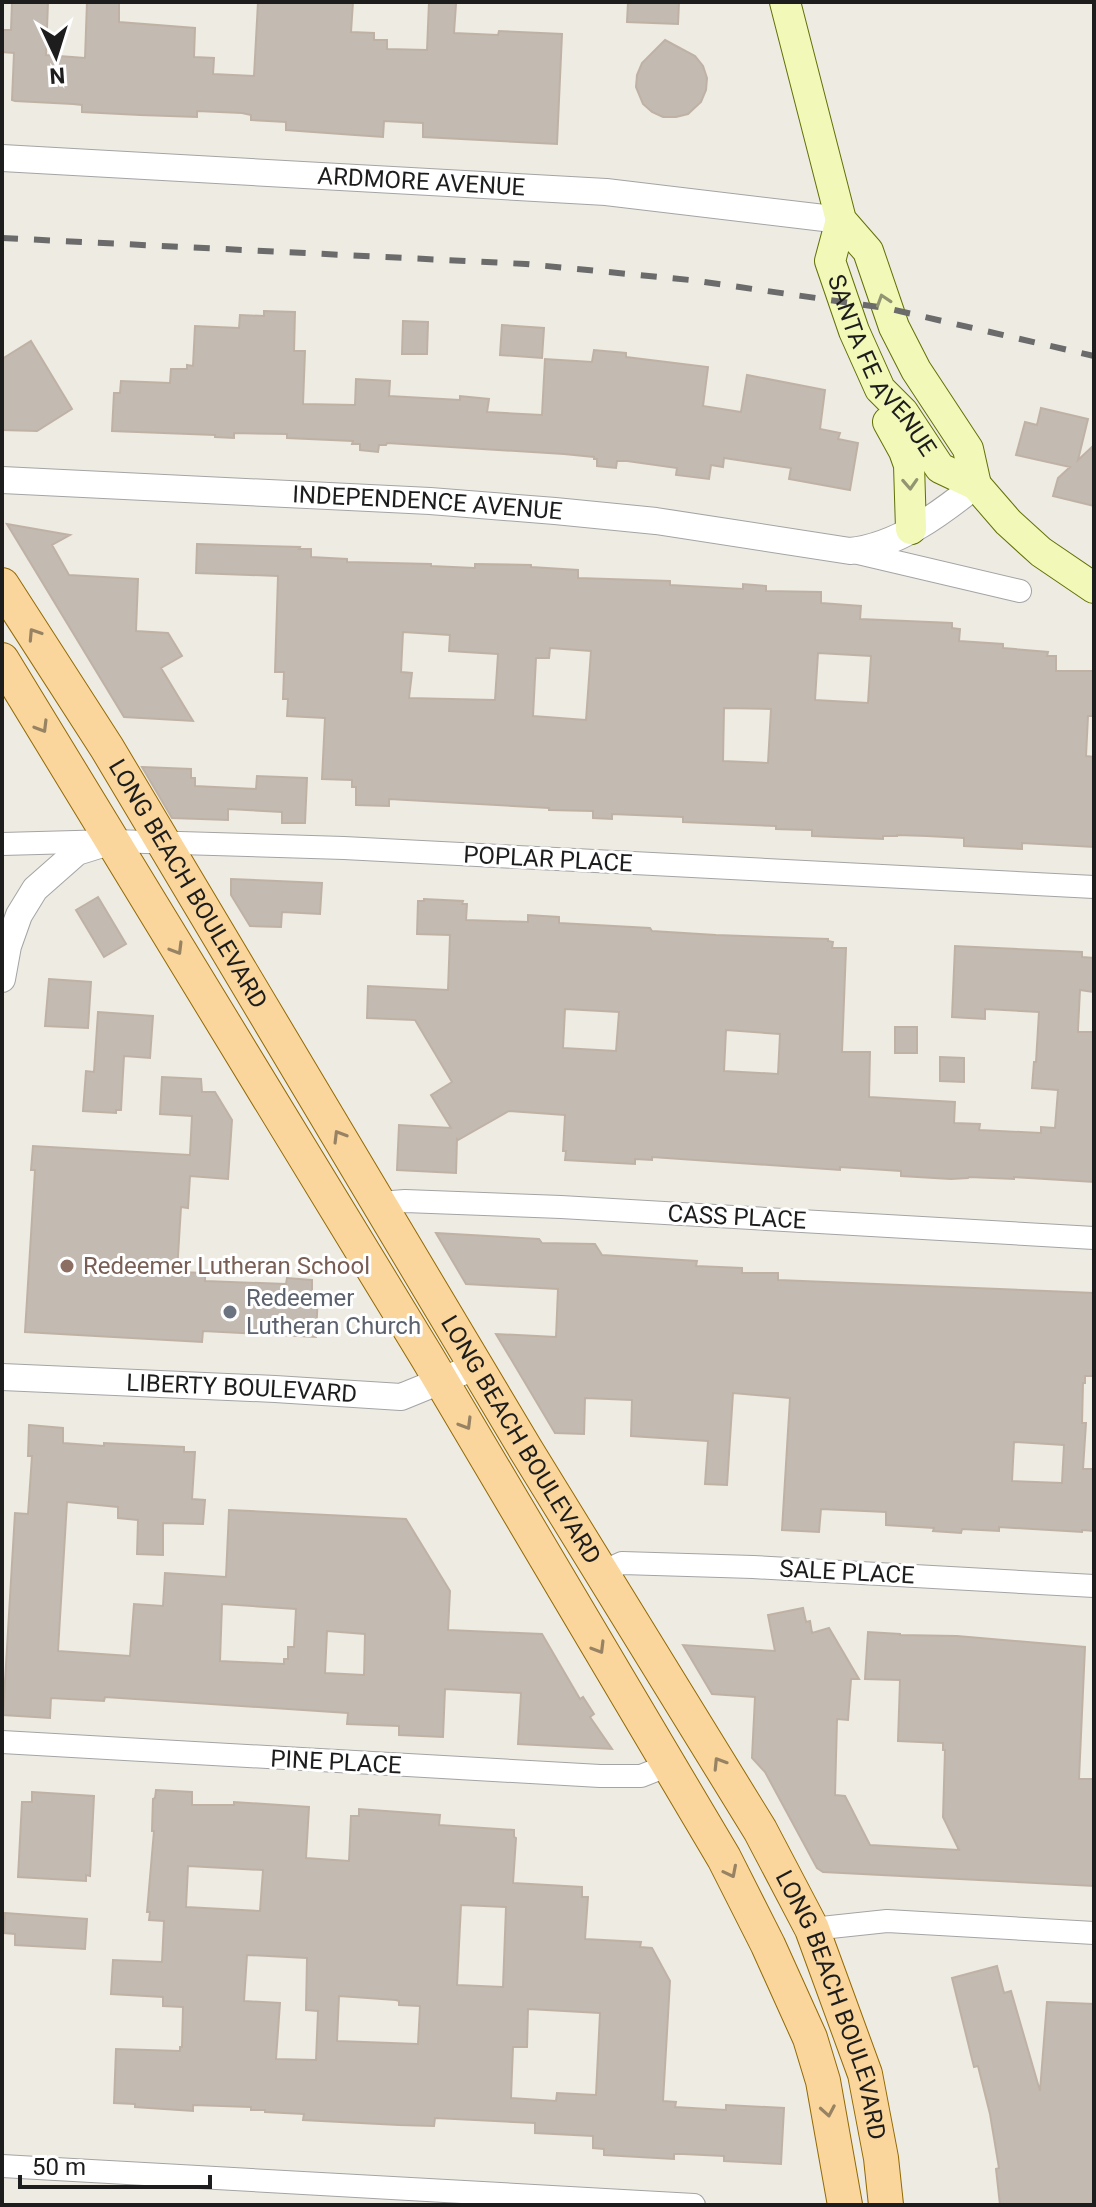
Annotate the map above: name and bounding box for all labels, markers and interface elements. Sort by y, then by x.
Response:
north arrow [16,16,96,96]
text: N [49,62,66,88]
street label: ARDMORE AVENUE [317,162,526,201]
street label: SANTA FE AVENUE [822,271,942,461]
one-way arrow [877,293,893,307]
one-way arrow [902,478,919,491]
street label: INDEPENDENCE AVENUE [292,480,564,526]
one-way arrow [28,628,43,642]
one-way arrow [33,718,48,732]
street label: LONG BEACH BOULEVARD [103,754,273,1013]
street label: POPLAR PLACE [463,841,633,877]
one-way arrow [168,940,183,955]
one-way arrow [333,1130,349,1144]
street label: CASS PLACE [667,1199,807,1235]
place label: Redeemer Lutheran School [83,1252,370,1280]
marker: Redeemer Lutheran School [58,1257,76,1275]
place label: Redeemer Lutheran Church [246,1284,421,1340]
marker: Redeemer Lutheran Church [221,1303,239,1321]
street label: LONG BEACH BOULEVARD [435,1311,607,1569]
street label: LIBERTY BOULEVARD [126,1368,358,1408]
one-way arrow [457,1415,472,1430]
street label: SALE PLACE [779,1554,915,1590]
one-way arrow [589,1639,605,1653]
street label: PINE PLACE [270,1745,402,1779]
one-way arrow [714,1757,729,1772]
one-way arrow [721,1863,736,1878]
street label: LONG BEACH BOULEVARD [770,1866,891,2142]
one-way arrow [819,2105,836,2118]
scale bar [20,2139,210,2189]
text: 50 m [32,2153,86,2181]

